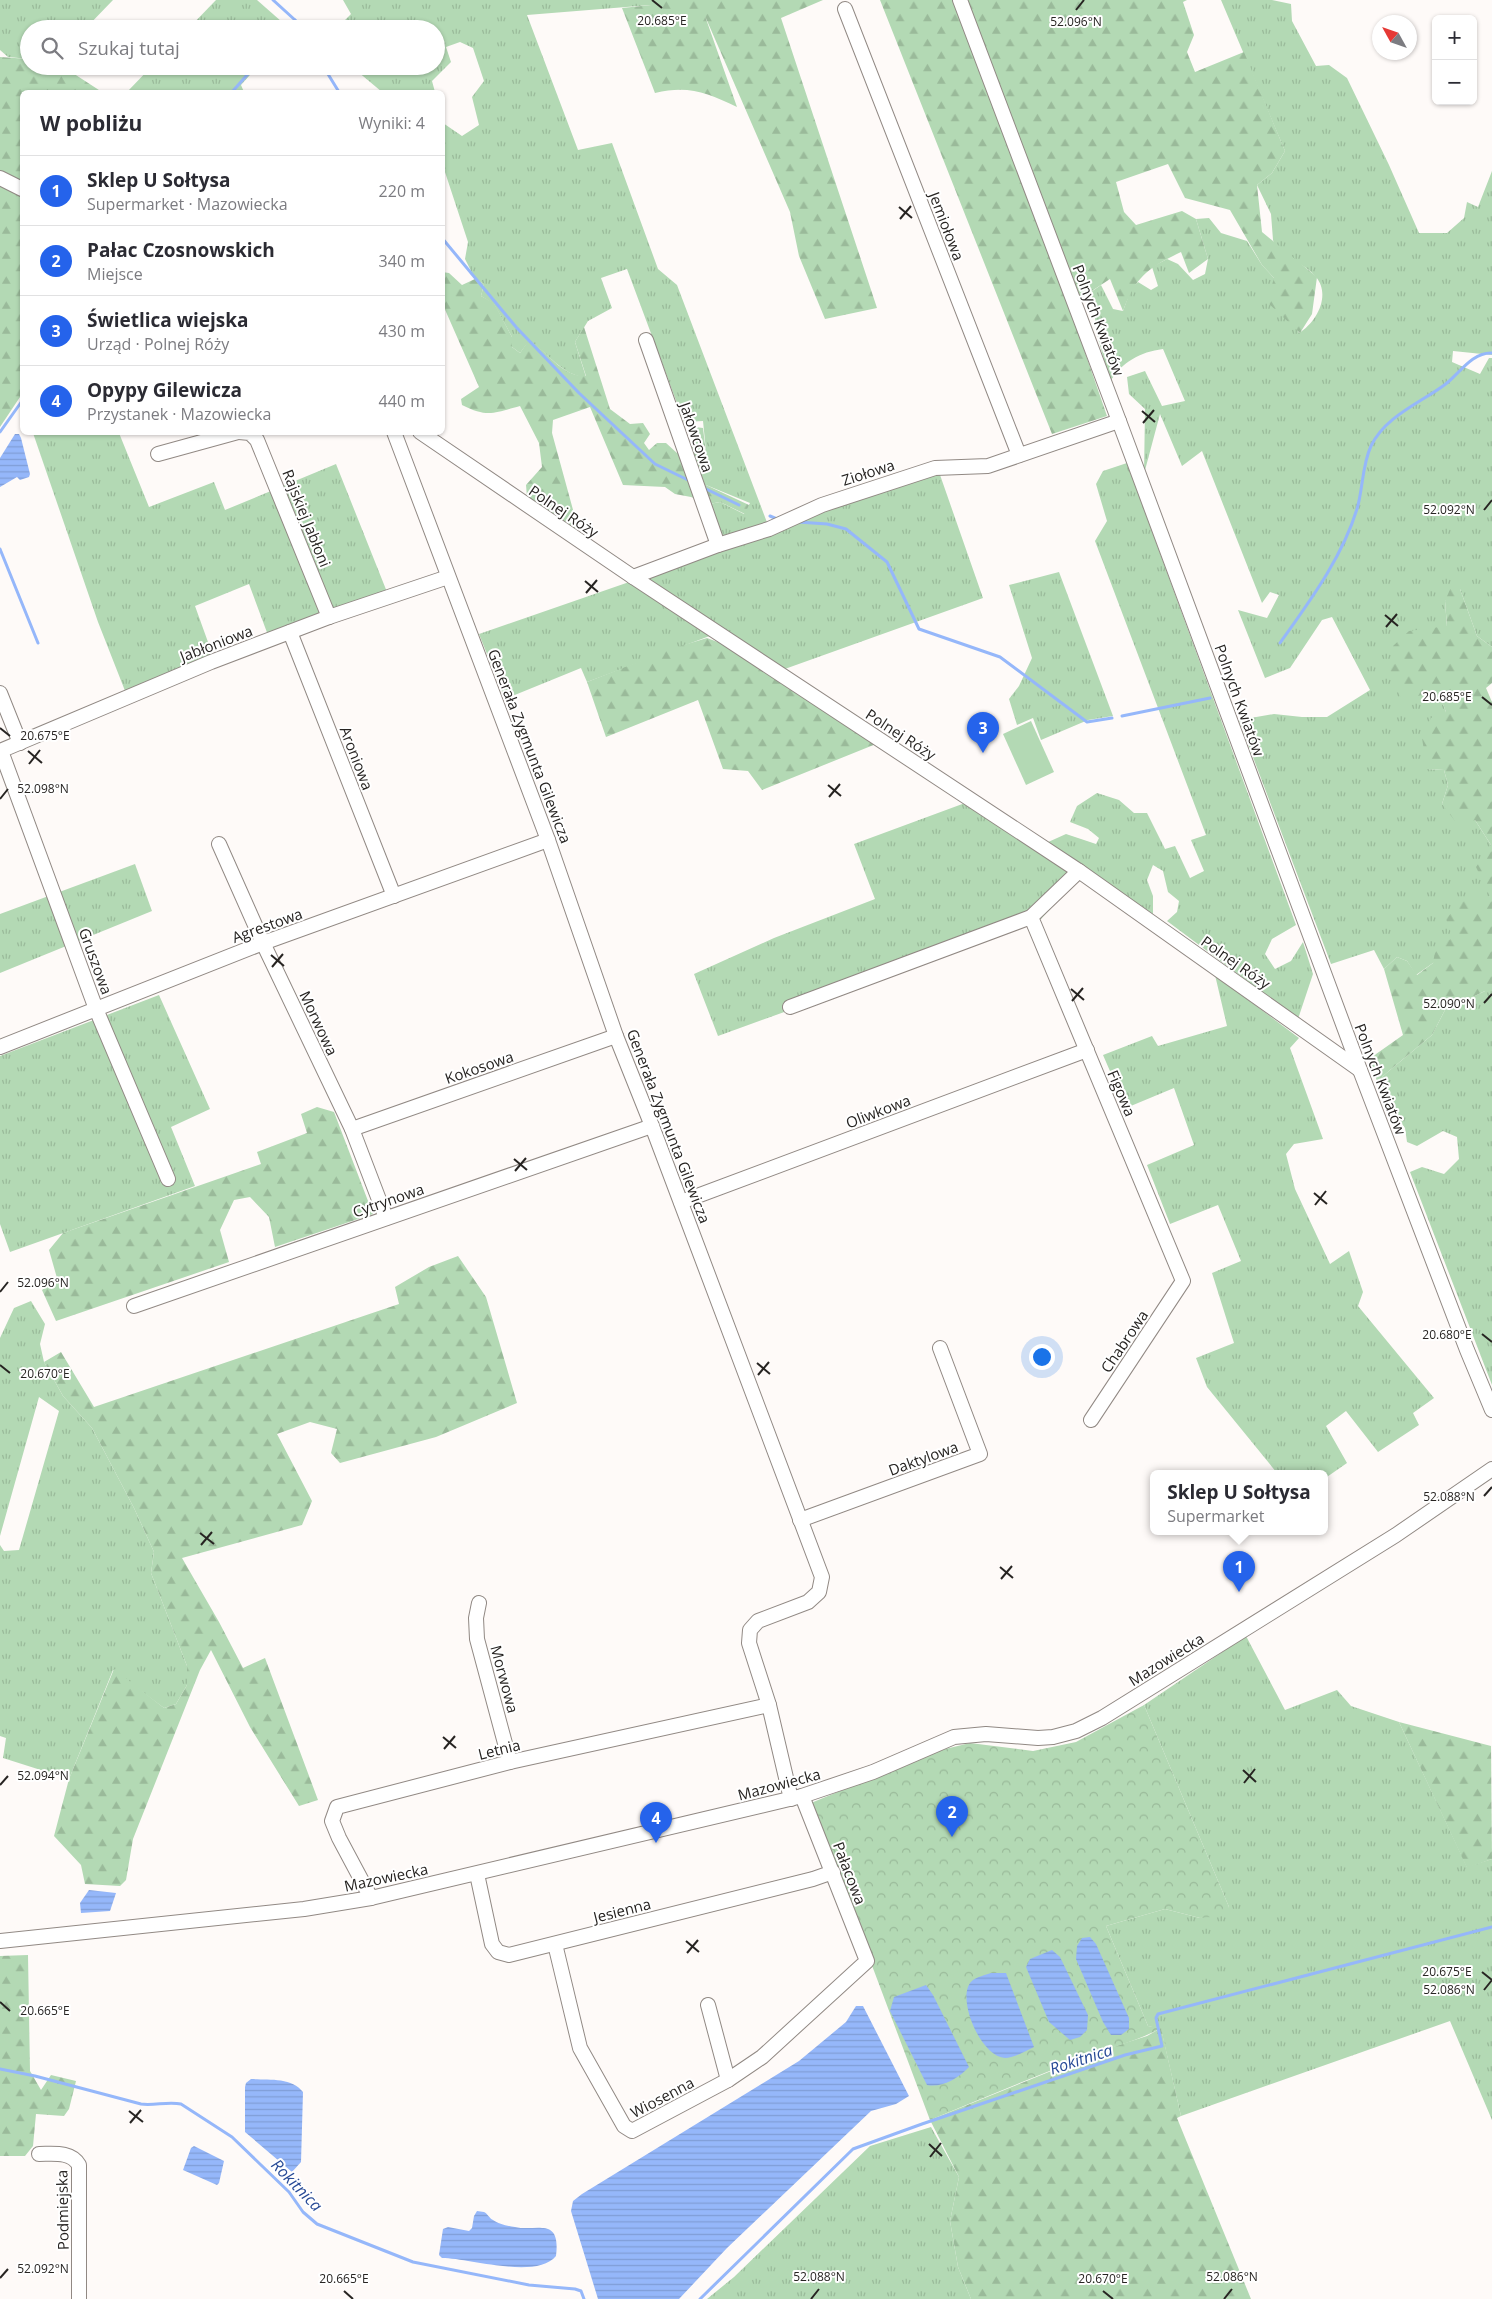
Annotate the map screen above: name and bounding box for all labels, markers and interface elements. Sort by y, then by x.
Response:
text: 20.685°E [637,12,687,29]
text: 52.096°N [1050,13,1102,30]
north arrow [1372,15,1417,60]
map controls [1432,15,1477,105]
button: + [1432,15,1477,60]
search box [20,20,445,75]
icon: search [38,34,66,62]
text: Szukaj tutaj [78,35,180,61]
button: − [1432,60,1477,105]
text: W pobliżu [40,109,142,137]
text: Wyniki: 4 [358,112,425,134]
text: Sklep U Sołtysa [87,167,231,193]
text: 1 [51,180,61,202]
text: 220 m [379,180,425,202]
street label: Jemiołowa [924,187,969,263]
text: Supermarket · Mazowiecka [87,193,288,215]
text: Pałac Czosnowskich [87,237,275,263]
text: 2 [51,250,61,272]
text: 340 m [379,250,425,272]
street label: Polnych Kwiatów [1069,261,1130,379]
text: Miejsce [87,263,143,285]
text: Świetlica wiejska [87,307,249,333]
text: 3 [51,320,61,342]
text: 430 m [379,320,425,342]
text: Urząd · Polnej Róży [87,333,229,355]
text: Opypy Gilewicza [87,377,242,403]
text: 4 [51,390,61,412]
text: 440 m [379,390,425,412]
street label: Jałowcowa [675,397,718,475]
text: Przystanek · Mazowiecka [87,403,271,425]
street label: Ziołowa [839,454,897,490]
street label: Rajskiej Jabłoni [278,466,336,570]
street label: Polnej Róży [525,480,603,542]
text: 52.092°N [1423,501,1475,518]
street label: Jabłoniowa [175,620,255,667]
street label: Polnych Kwiatów [1210,641,1270,759]
street label: Generała Zygmunta Gilewicza [484,646,576,846]
text: 20.685°E [1422,688,1472,705]
street label: Polnej Róży [862,704,940,764]
pin: 3 [967,712,999,753]
street label: Aroniowa [336,723,378,793]
text: 20.675°E [20,727,70,744]
text: 52.098°N [17,780,69,797]
street label: Agrestowa [229,903,305,947]
street label: Gruszowa [75,925,117,997]
street label: Polnej Róży [1198,931,1275,993]
street label: Morwowa [295,987,343,1059]
text: 52.090°N [1423,995,1475,1012]
street label: Polnych Kwiatów [1351,1020,1412,1138]
street label: Generała Zygmunta Gilewicza [623,1026,715,1226]
street label: Kokosowa [442,1046,516,1088]
street label: Figowa [1103,1067,1141,1119]
street label: Oliwkowa [843,1090,913,1132]
street label: Cytrynowa [350,1178,426,1222]
text: 52.096°N [17,1274,69,1291]
street label: Chabrowa [1096,1306,1152,1376]
text: 20.680°E [1422,1326,1472,1343]
your location [1029,1344,1055,1370]
text: 20.670°E [20,1365,70,1382]
street label: Daktylowa [885,1436,961,1480]
popup [1150,1470,1328,1535]
text: Sklep U Sołtysa [1167,1479,1311,1505]
text: 52.088°N [1423,1488,1475,1505]
text: Supermarket [1167,1505,1264,1527]
pin: 1 [1223,1551,1255,1592]
street label: Mazowiecka [1125,1628,1207,1690]
street label: Morwowa [486,1643,524,1715]
street label: Letnia [476,1734,522,1764]
street label: Mazowiecka [735,1763,823,1805]
text: 52.094°N [17,1767,69,1784]
pin: 2 [936,1796,968,1837]
pin: 4 [640,1802,672,1843]
street label: Pałacowa [829,1839,871,1907]
street label: Mazowiecka [342,1858,430,1896]
street label: Jesienna [589,1893,653,1927]
text: 20.675°E [1422,1963,1472,1980]
text: 52.086°N [1423,1981,1475,1998]
text: 20.665°E [20,2002,70,2019]
water label: Rokitnica [1047,2039,1115,2079]
street label: Wiosenna [627,2072,697,2122]
water label: Rokitnica [267,2154,327,2216]
street label: Podmiejska [51,2170,73,2250]
text: 52.092°N [17,2260,69,2277]
text: 52.088°N [793,2268,845,2285]
text: 52.086°N [1206,2268,1258,2285]
text: 20.665°E [319,2270,369,2287]
text: 20.670°E [1078,2270,1128,2287]

